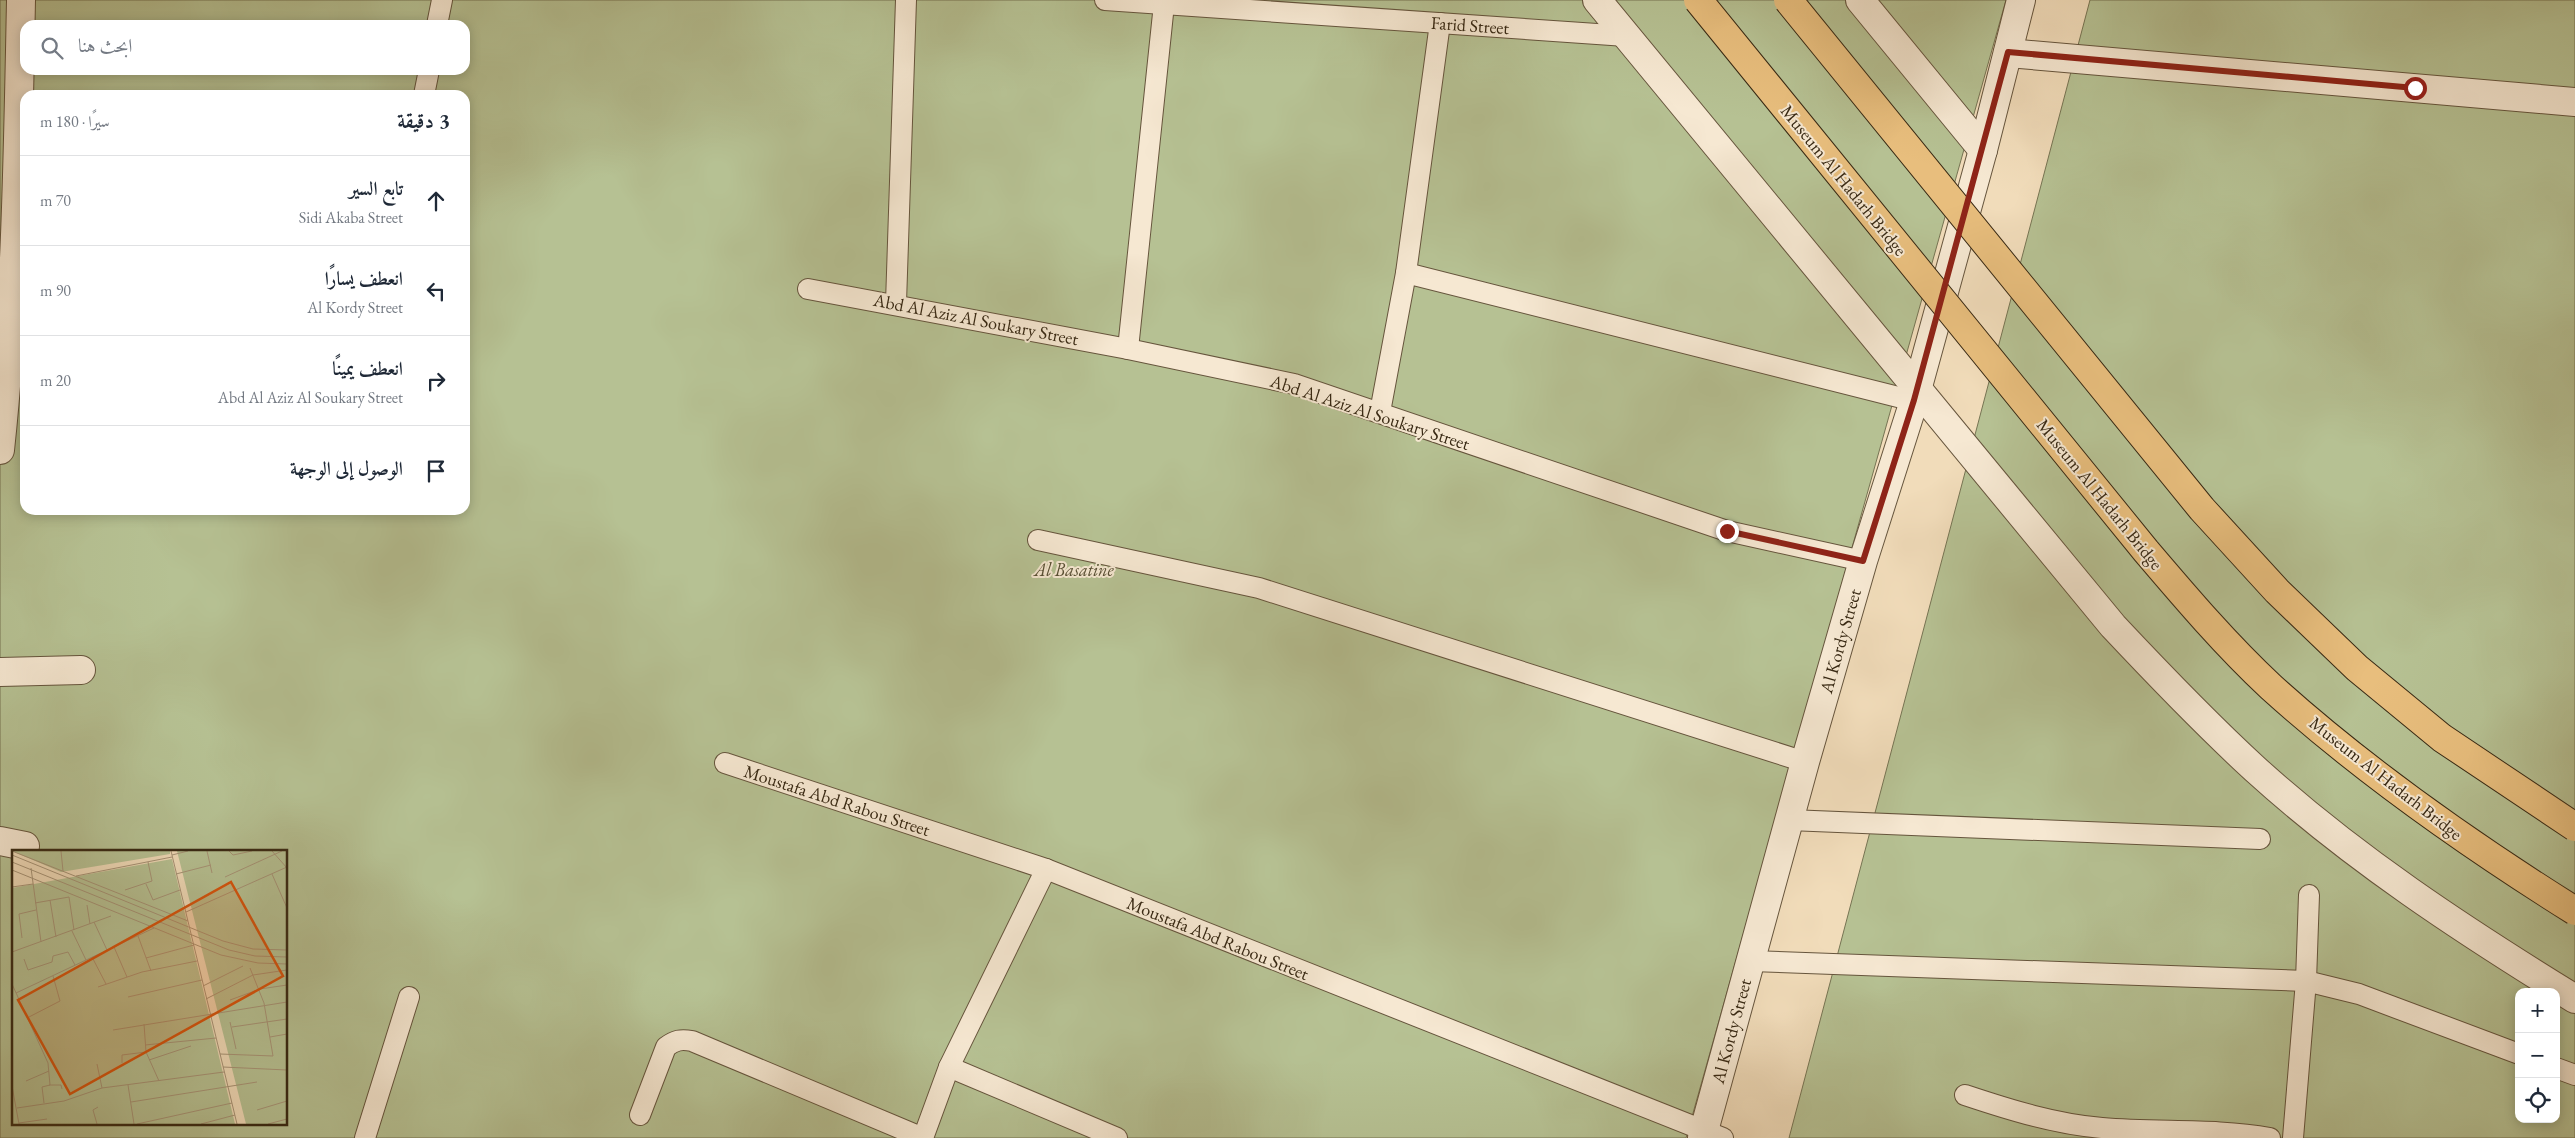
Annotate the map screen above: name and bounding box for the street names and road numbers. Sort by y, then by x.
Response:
street label: Farid Street [1430,11,1510,39]
street label: Museum Al Hadarh Bridge [1776,100,1912,260]
street label: Abd Al Aziz Al Soukary Street [871,288,1081,350]
street label: Abd Al Aziz Al Soukary Street [1266,369,1473,455]
street label: Museum Al Hadarh Bridge [2032,414,2168,574]
street label: Al Kordy Street [1814,586,1866,697]
street label: Museum Al Hadarh Bridge [2305,711,2467,845]
street label: Moustafa Abd Rabou Street [741,759,933,841]
street label: Moustafa Abd Rabou Street [1124,891,1313,985]
street label: Al Kordy Street [1706,976,1756,1087]

